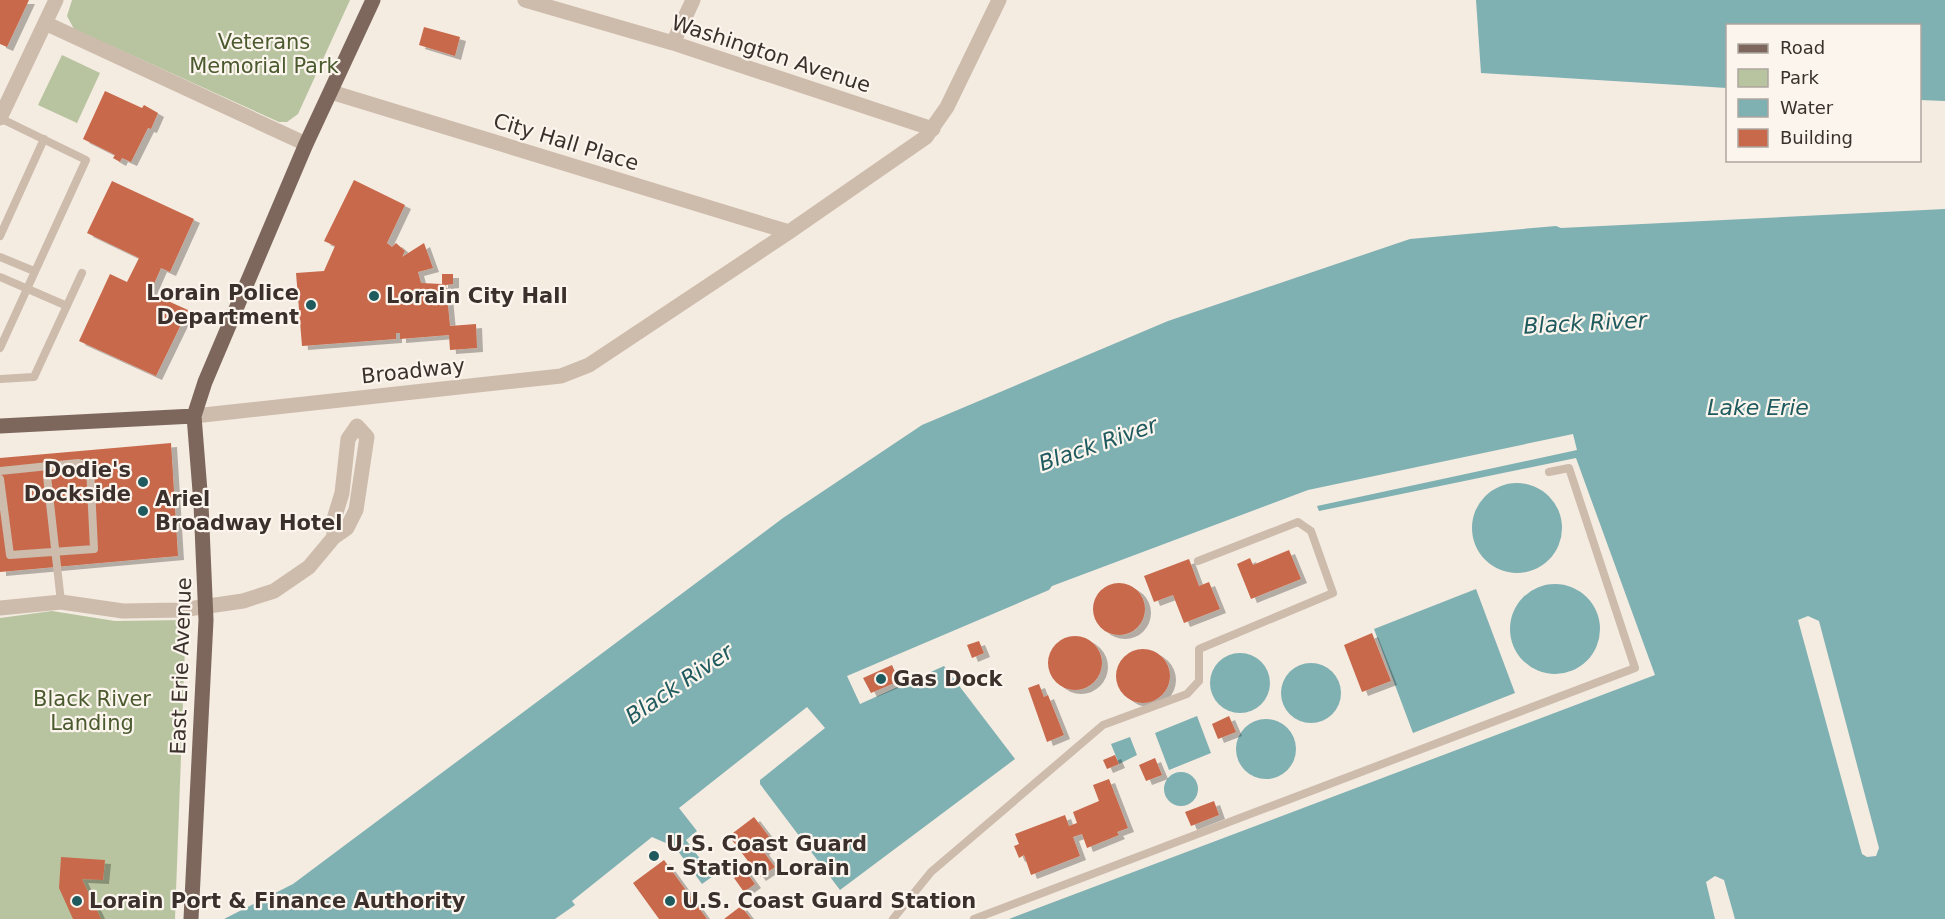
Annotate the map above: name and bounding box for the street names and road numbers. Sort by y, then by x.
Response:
street label: Washington Avenue [668,10,874,98]
street label: City Hall Place [490,108,642,176]
street label: Broadway [360,354,466,388]
street label: East Erie Avenue [166,577,196,755]

